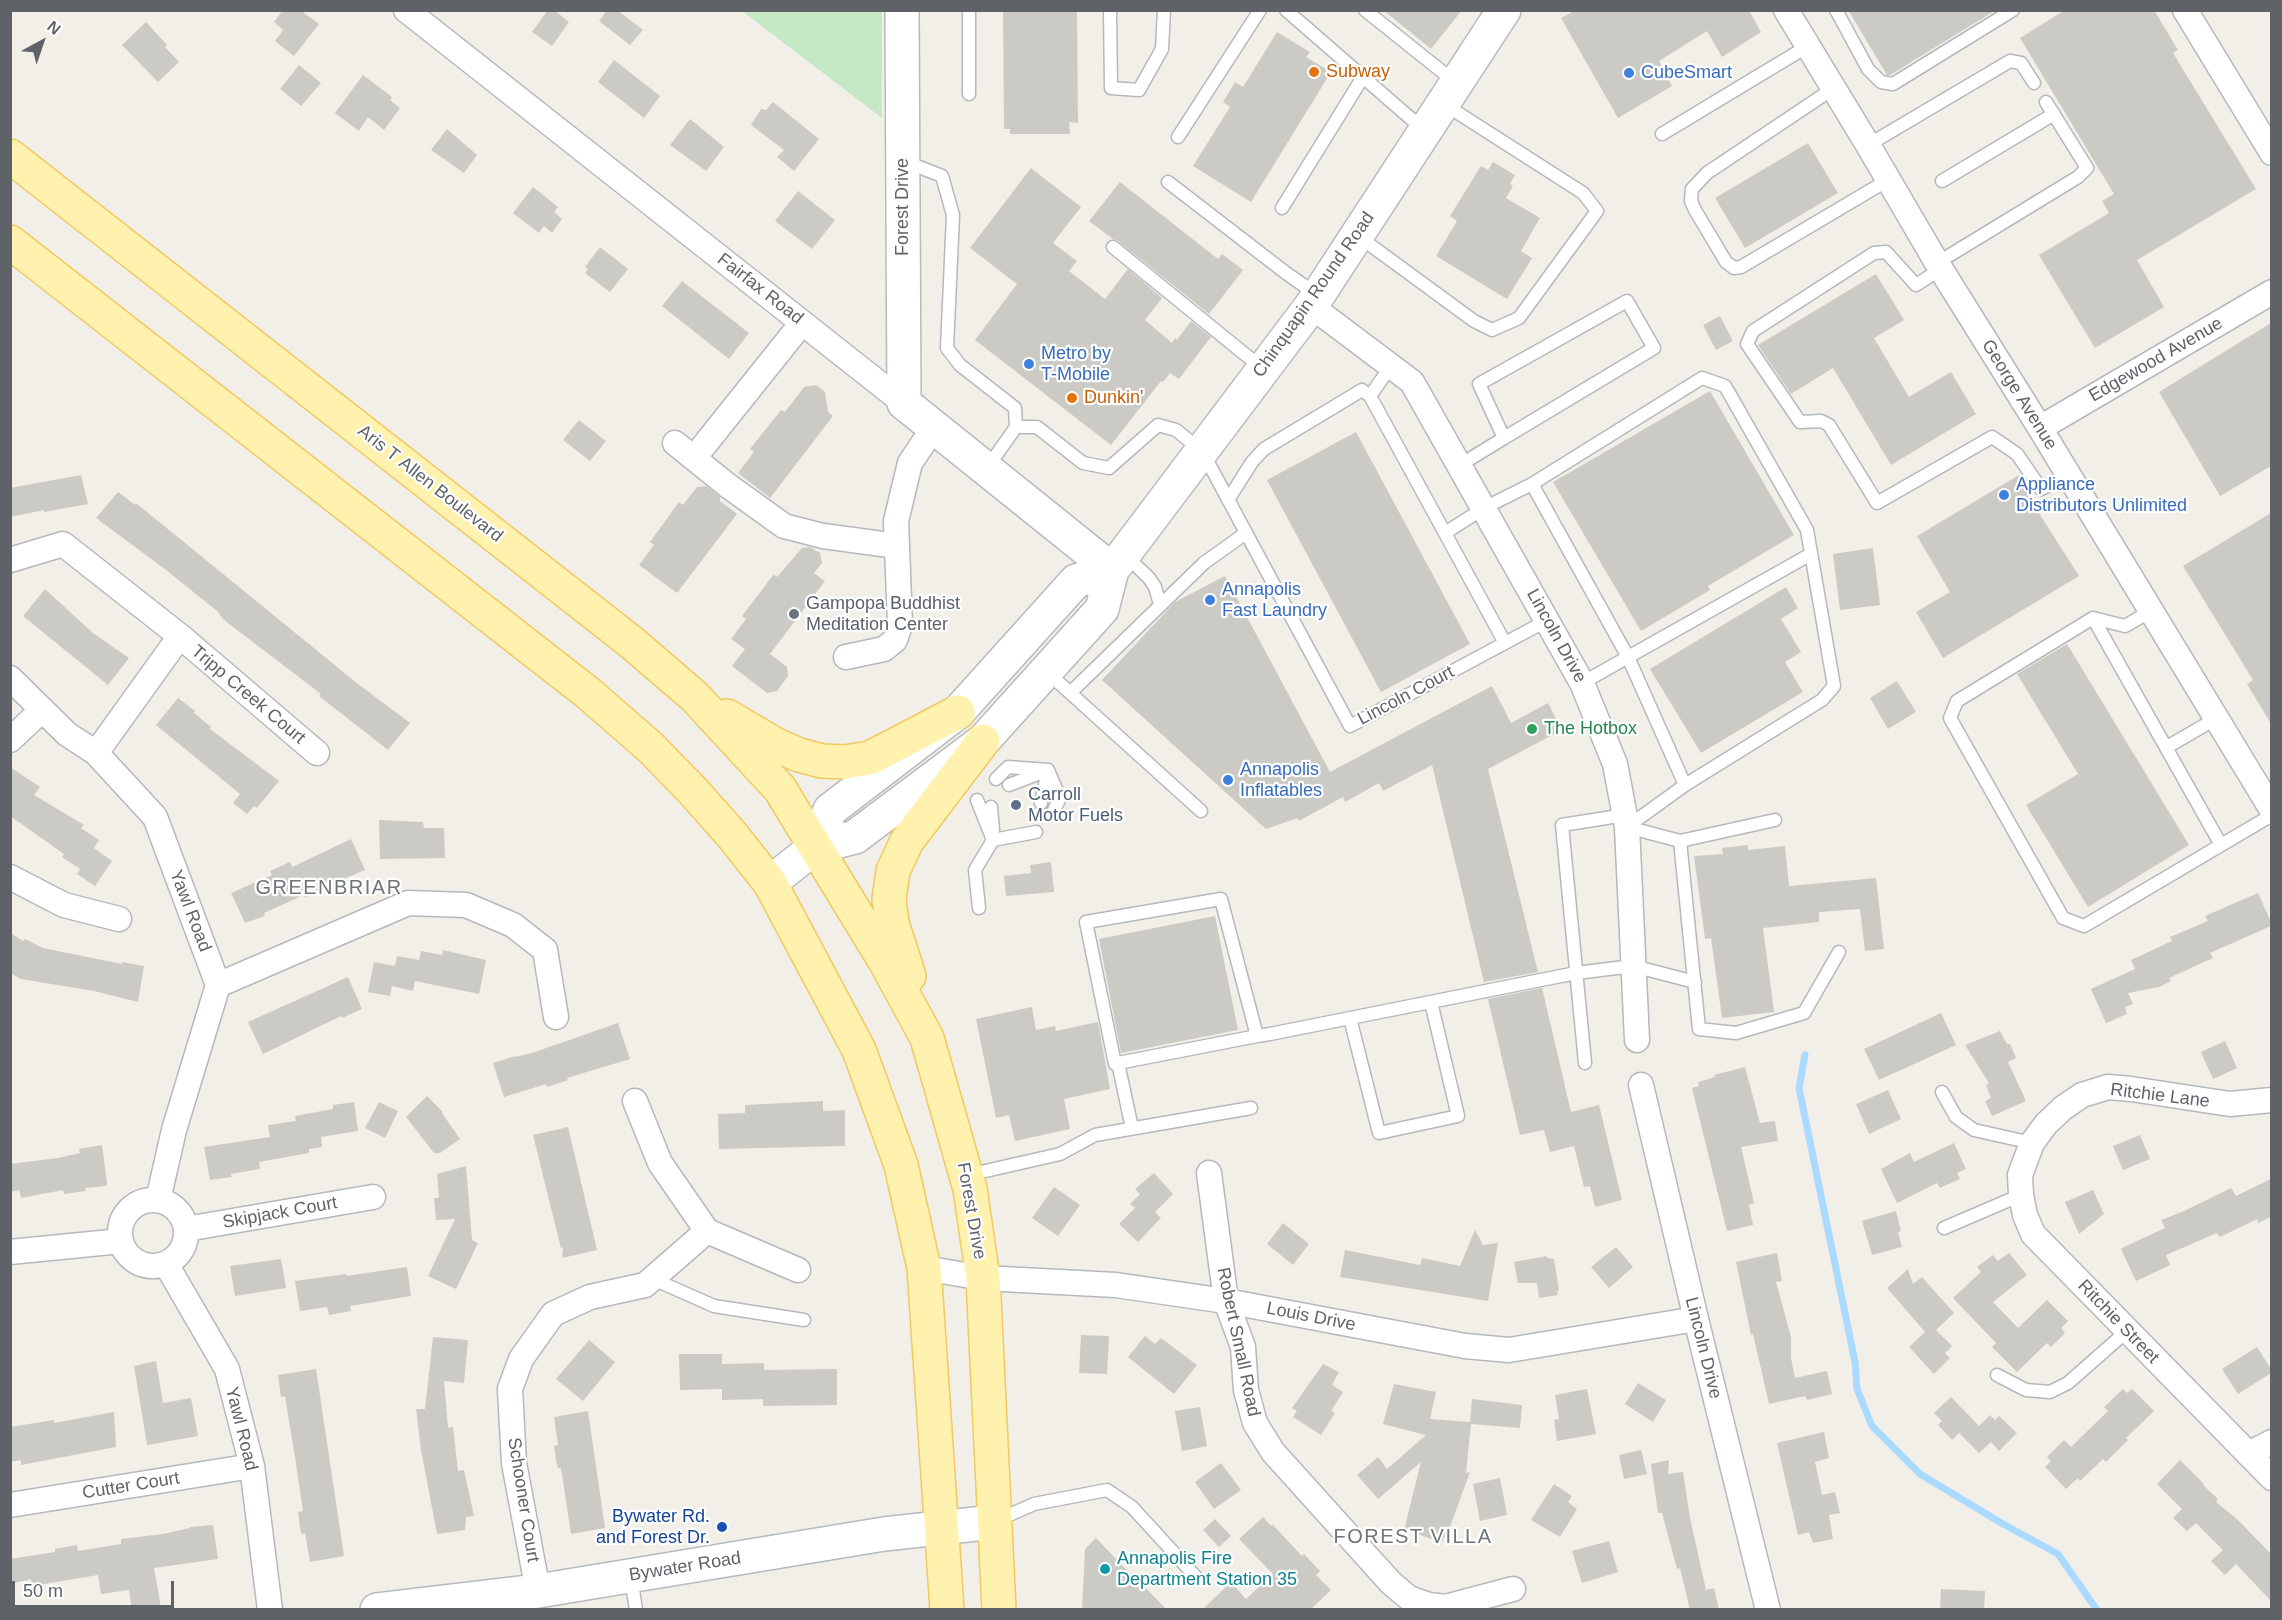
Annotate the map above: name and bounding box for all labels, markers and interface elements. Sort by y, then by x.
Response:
north arrow [12,12,72,72]
text: N [44,18,64,38]
place label: Subway [1326,61,1390,83]
place label: CubeSmart [1641,62,1732,84]
marker: Subway [1307,65,1321,79]
marker: CubeSmart [1622,66,1636,80]
street label: Forest Drive [892,158,914,256]
street label: Chinquapin Round Road [1249,208,1379,382]
street label: Fairfax Road [713,249,807,329]
street label: Edgewood Avenue [2085,313,2227,407]
street label: George Avenue [1977,336,2061,454]
place label: Metro by T-Mobile [1041,343,1111,386]
marker: Metro by T-Mobile [1022,357,1036,371]
place label: Dunkin' [1084,387,1143,409]
marker: Dunkin' [1065,391,1079,405]
street label: Aris T Allen Boulevard [353,421,507,547]
place label: Appliance Distributors Unlimited [2016,474,2187,516]
marker: Appliance Distributors Unlimited [1997,488,2011,502]
place label: Annapolis Fast Laundry [1222,579,1327,622]
street label: Lincoln Drive [1521,585,1591,687]
place label: Gampopa Buddhist Meditation Center [806,593,960,636]
marker: Annapolis Fast Laundry [1203,593,1217,607]
marker: Gampopa Buddhist Meditation Center [787,607,801,621]
street label: Tripp Creek Court [187,641,309,749]
street label: Lincoln Court [1354,662,1458,730]
place label: The Hotbox [1544,718,1637,740]
marker: The Hotbox [1525,722,1539,736]
place label: Annapolis Inflatables [1240,759,1322,802]
marker: Annapolis Inflatables [1221,773,1235,787]
place label: Carroll Motor Fuels [1028,784,1123,826]
marker: Carroll Motor Fuels [1009,798,1023,812]
street label: Yawl Road [165,867,215,955]
district label: GREENBRIAR [255,876,403,900]
street label: Ritchie Lane [2109,1079,2211,1113]
street label: Forest Drive [952,1161,990,1261]
street label: Skipjack Court [221,1192,339,1234]
street label: Robert Small Road [1212,1265,1264,1419]
street label: Ritchie Street [2073,1276,2163,1368]
street label: Lincoln Drive [1680,1295,1726,1401]
street label: Louis Drive [1265,1298,1357,1336]
street label: Yawl Road [220,1385,262,1473]
street label: Schooner Court [502,1436,544,1564]
street label: Cutter Court [81,1468,181,1504]
place label: Bywater Rd. and Forest Dr. [596,1506,710,1549]
marker: Bywater Rd. and Forest Dr. [715,1520,729,1534]
district label: FOREST VILLA [1333,1525,1493,1549]
street label: Bywater Road [627,1547,743,1587]
place label: Annapolis Fire Department Station 35 [1117,1548,1297,1590]
marker: Annapolis Fire Department Station 35 [1098,1562,1112,1576]
scale bar [15,1569,177,1607]
text: 50 m [23,1581,63,1601]

